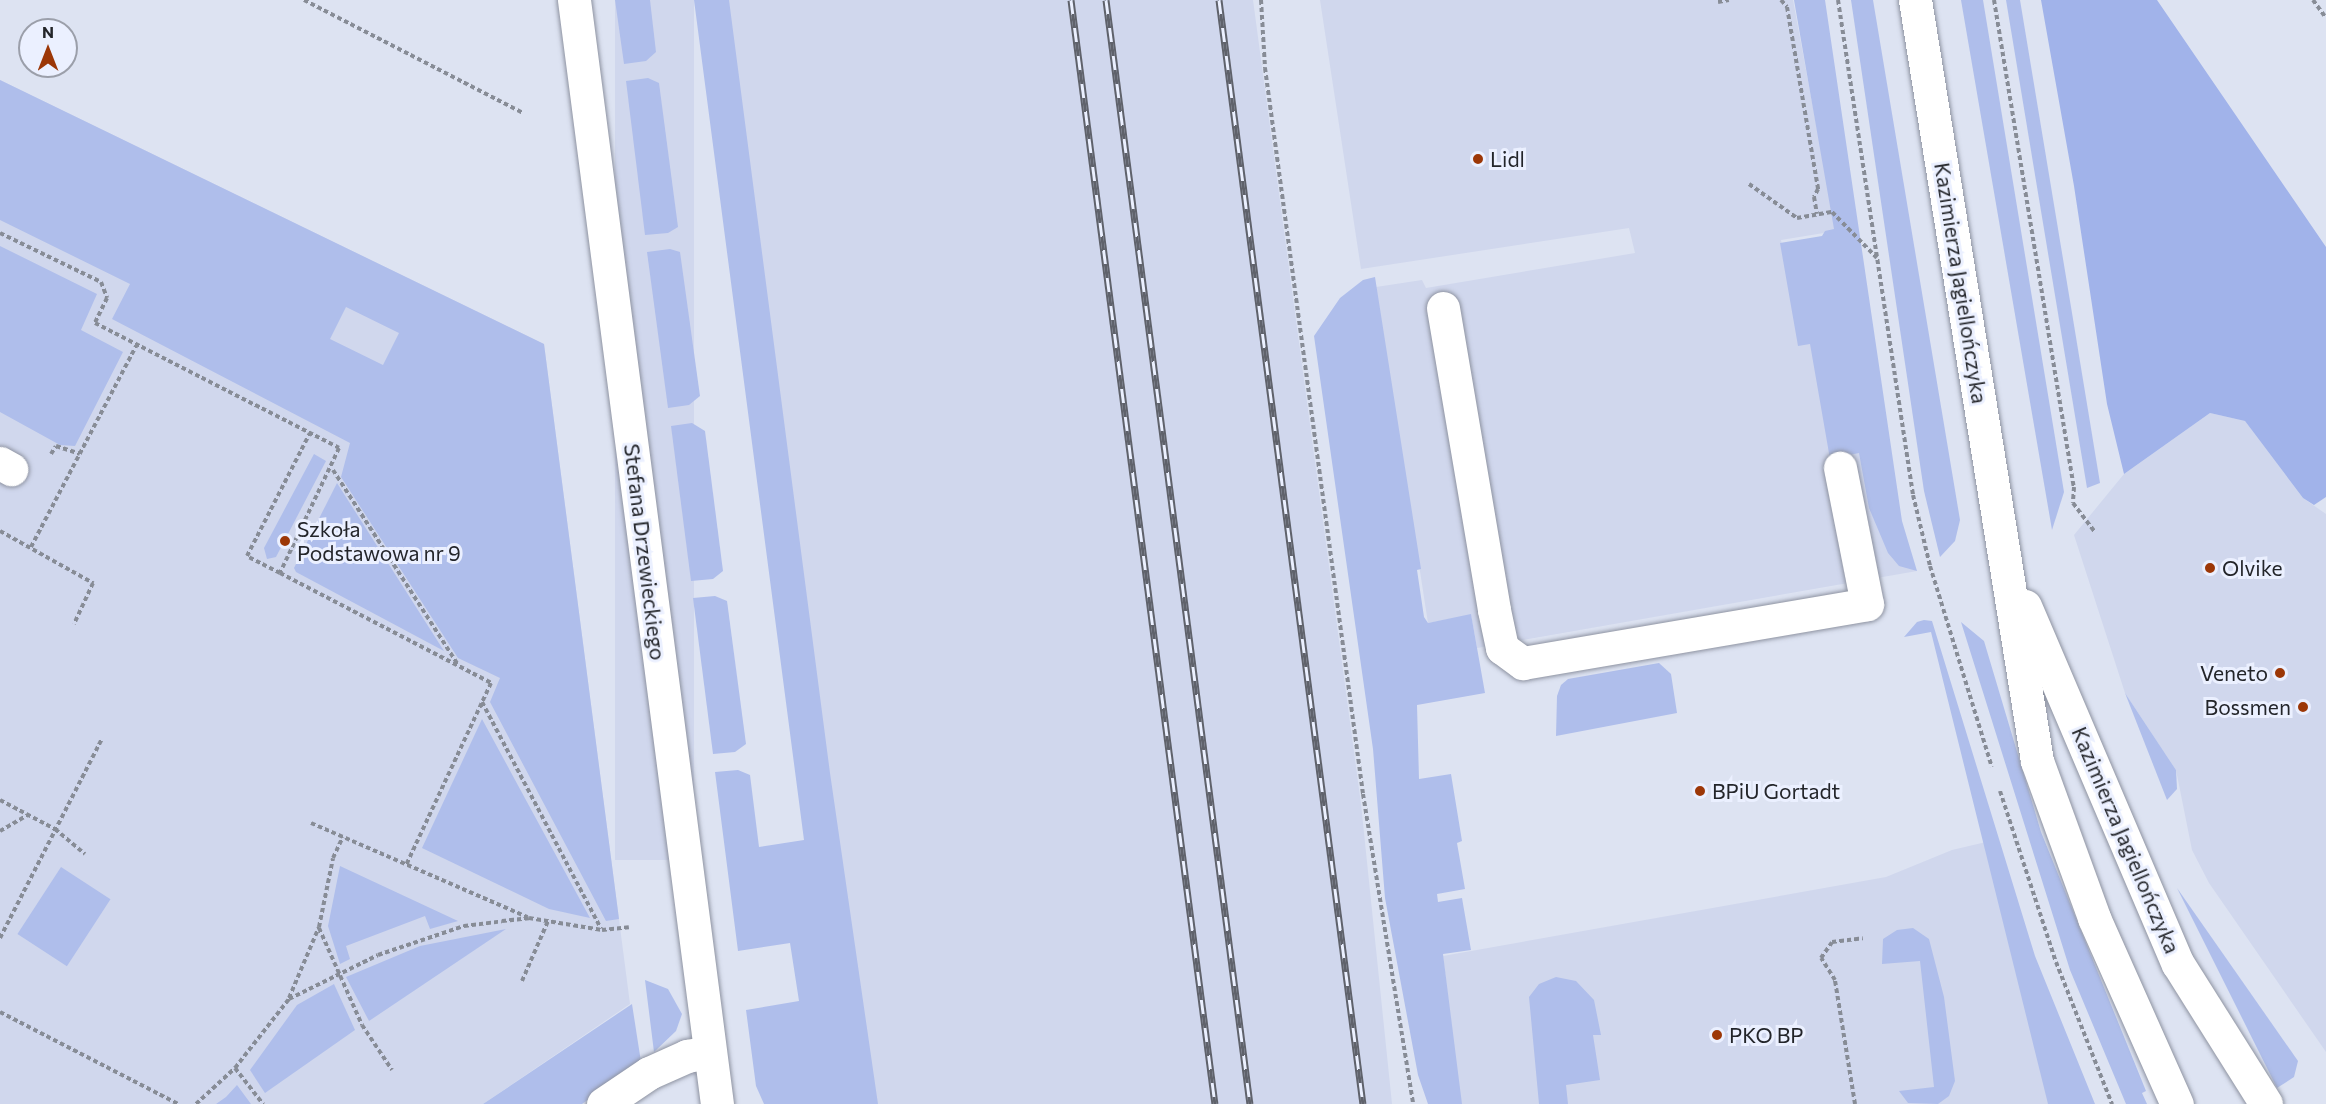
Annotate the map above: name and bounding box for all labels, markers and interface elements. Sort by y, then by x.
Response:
north arrow [18,18,78,78]
text: N [42,22,54,41]
place label: Lidl [1490,146,1525,172]
marker: Lidl [1471,152,1485,166]
street label: Kazimierza Jagiellończyka [1929,161,1993,405]
street label: Stefana Drzewieckiego [619,442,671,662]
place label: Szkoła Podstawowa nr 9 [297,516,461,566]
marker: Szkoła Podstawowa nr 9 [278,534,292,548]
place label: Olvike [2222,555,2283,581]
marker: Olvike [2203,561,2217,575]
place label: Veneto [2200,660,2268,686]
marker: Veneto [2273,666,2287,680]
place label: Bossmen [2205,694,2291,720]
marker: Bossmen [2296,700,2310,714]
street label: Kazimierza Jagiellończyka [2067,723,2185,957]
place label: BPiU Gortadt [1712,778,1840,804]
marker: BPiU Gortadt [1693,784,1707,798]
place label: PKO BP [1729,1022,1803,1048]
marker: PKO BP [1710,1028,1724,1042]

